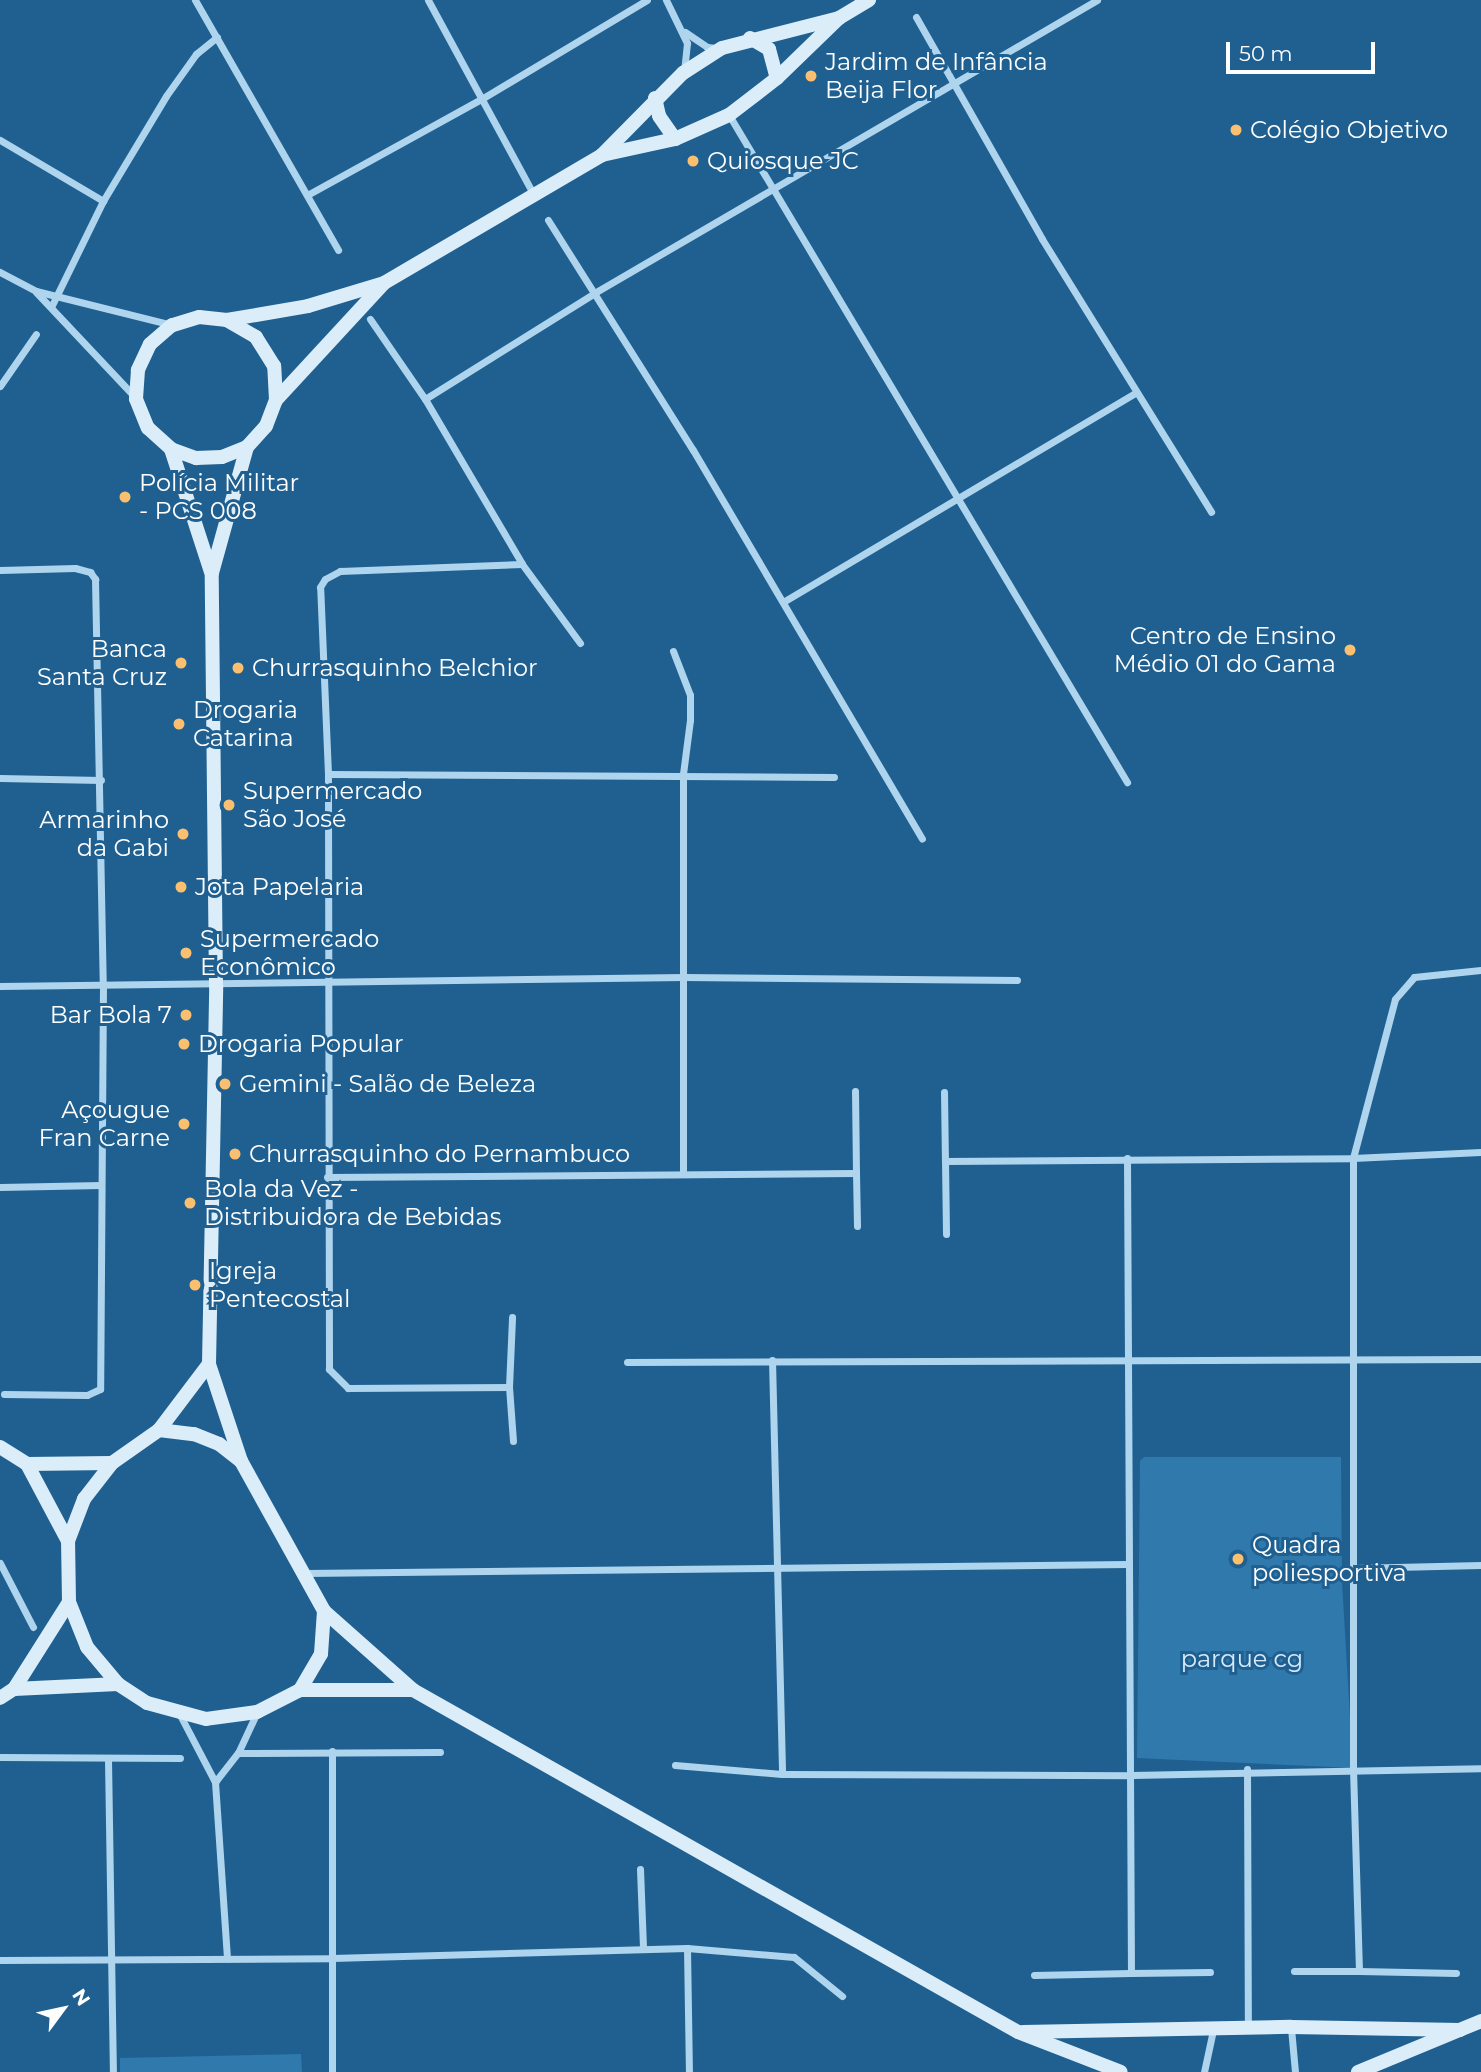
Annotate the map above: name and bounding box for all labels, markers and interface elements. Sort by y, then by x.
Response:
scale bar [1229,28,1378,72]
text: 50 m [1239,41,1293,66]
place label: Jardim de Infância Beija Flor [825,48,1048,104]
marker: Jardim de Infância Beija Flor [803,68,819,84]
place label: Colégio Objetivo [1250,116,1448,144]
marker: Colégio Objetivo [1228,122,1244,138]
place label: Quiosque JC [707,147,859,175]
marker: Quiosque JC [685,153,701,169]
place label: Polícia Militar - PCS 008 [139,469,299,525]
marker: Polícia Militar - PCS 008 [117,489,133,505]
place label: Centro de Ensino Médio 01 do Gama [1114,622,1336,678]
place label: Banca Santa Cruz [37,635,167,691]
marker: Centro de Ensino Médio 01 do Gama [1342,642,1358,658]
place label: Churrasquinho Belchior [252,654,538,682]
marker: Banca Santa Cruz [173,655,189,671]
marker: Churrasquinho Belchior [230,660,246,676]
place label: Drogaria Catarina [193,696,298,752]
marker: Drogaria Catarina [171,716,187,732]
place label: Supermercado São José [243,777,422,833]
marker: Supermercado São José [221,797,237,813]
place label: Armarinho da Gabi [39,806,169,862]
marker: Armarinho da Gabi [175,826,191,842]
place label: Jota Papelaria [195,873,364,901]
marker: Jota Papelaria [173,879,189,895]
place label: Supermercado Econômico [200,925,379,981]
marker: Supermercado Econômico [178,945,194,961]
place label: Bar Bola 7 [50,1001,172,1029]
marker: Bar Bola 7 [178,1007,194,1023]
place label: Drogaria Popular [198,1030,404,1058]
marker: Drogaria Popular [176,1036,192,1052]
place label: Gemini - Salão de Beleza [239,1070,536,1098]
marker: Gemini - Salão de Beleza [217,1076,233,1092]
place label: Açougue Fran Carne [39,1096,170,1152]
marker: Açougue Fran Carne [176,1116,192,1132]
place label: Churrasquinho do Pernambuco [249,1140,630,1168]
marker: Churrasquinho do Pernambuco [227,1146,243,1162]
place label: Bola da Vez - Distribuidora de Bebidas [204,1175,501,1231]
marker: Bola da Vez - Distribuidora de Bebidas [182,1195,198,1211]
place label: Igreja Pentecostal [209,1257,350,1313]
marker: Igreja Pentecostal [187,1277,203,1293]
place label: Quadra poliesportiva [1252,1531,1407,1587]
marker: Quadra poliesportiva [1230,1551,1246,1567]
park label: parque cg [1181,1645,1303,1673]
north arrow [28,1974,98,2044]
text: N [67,1985,95,2010]

